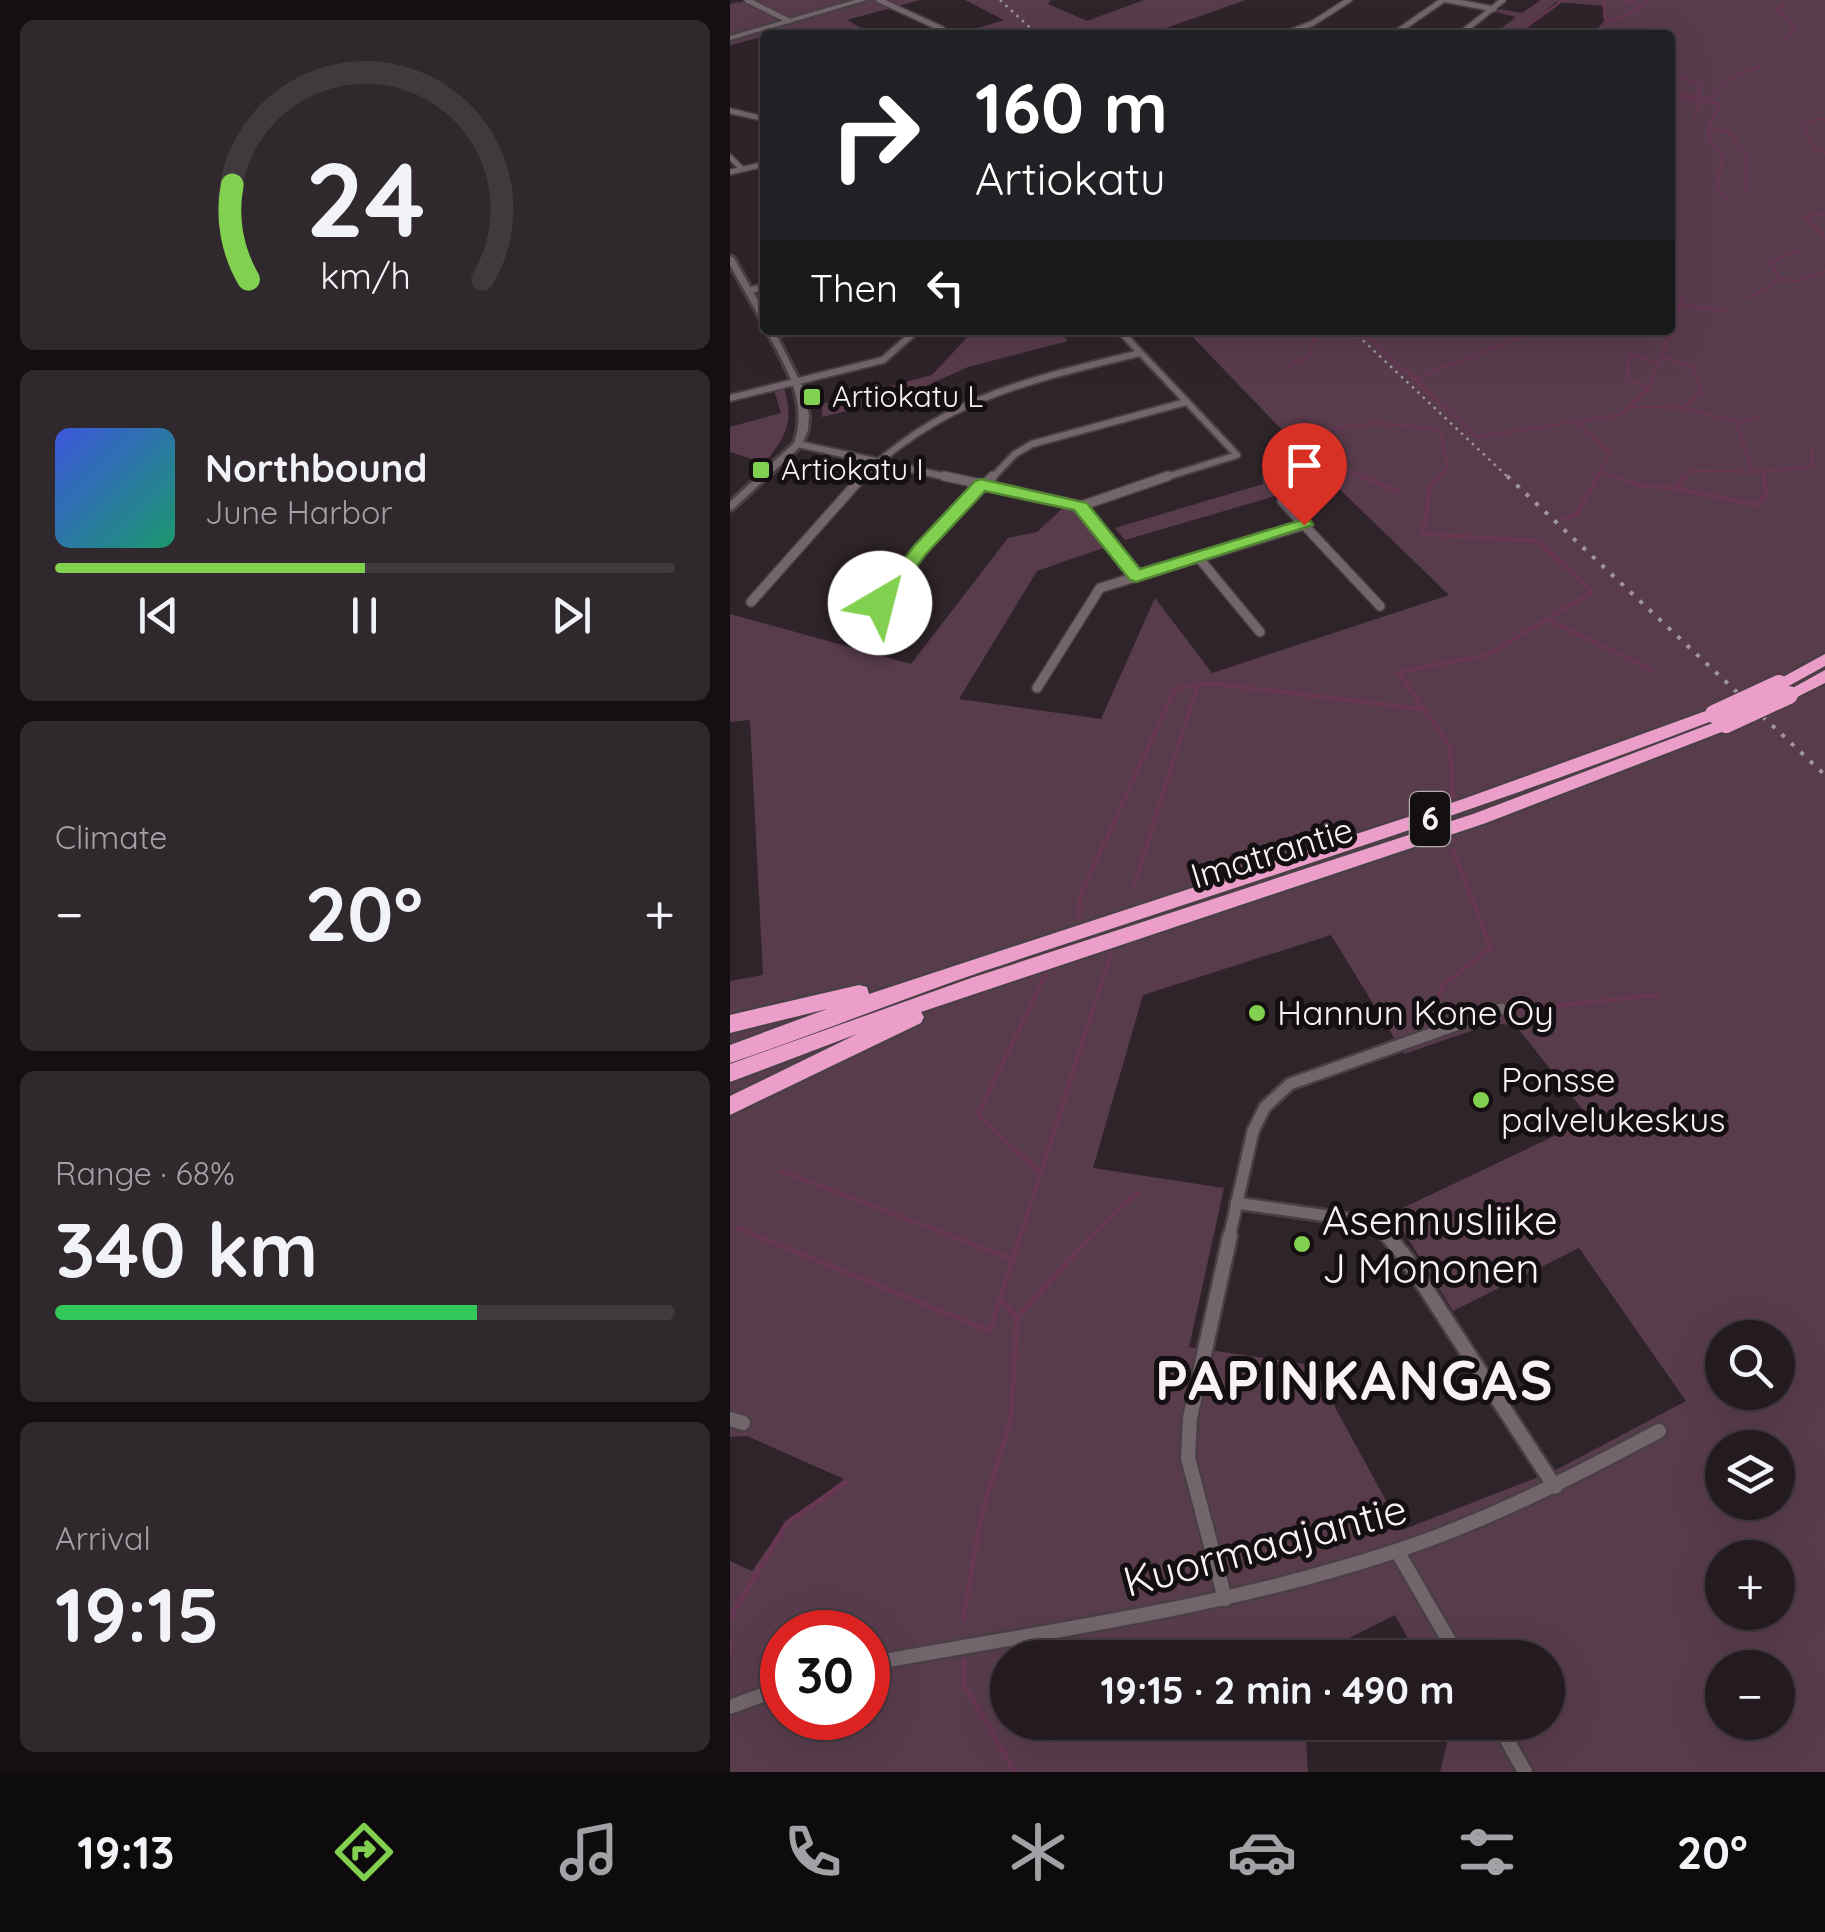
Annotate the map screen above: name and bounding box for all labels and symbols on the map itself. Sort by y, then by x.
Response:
place label: Artiokatu L [832,377,983,415]
marker: Artiokatu L [801,386,823,408]
pin [1262,423,1347,526]
place label: Artiokatu I [781,450,924,488]
marker: Artiokatu I [750,459,772,481]
position arrow [828,551,932,655]
road number: 6 [1410,792,1450,846]
street label: Imatrantie [1185,807,1358,898]
place label: Hannun Kone Oy [1277,990,1554,1034]
marker: Hannun Kone Oy [1246,1002,1268,1024]
place label: Ponsse palvelukeskus [1501,1057,1726,1141]
marker: Ponsse palvelukeskus [1470,1089,1492,1111]
place label: Asennusliike J Mononen [1322,1193,1558,1294]
marker: Asennusliike J Mononen [1291,1233,1313,1255]
district label: PAPINKANGAS [1155,1345,1555,1414]
street label: Kuormaajantie [1117,1481,1412,1608]
speed limit sign: 30 [760,1610,890,1740]

